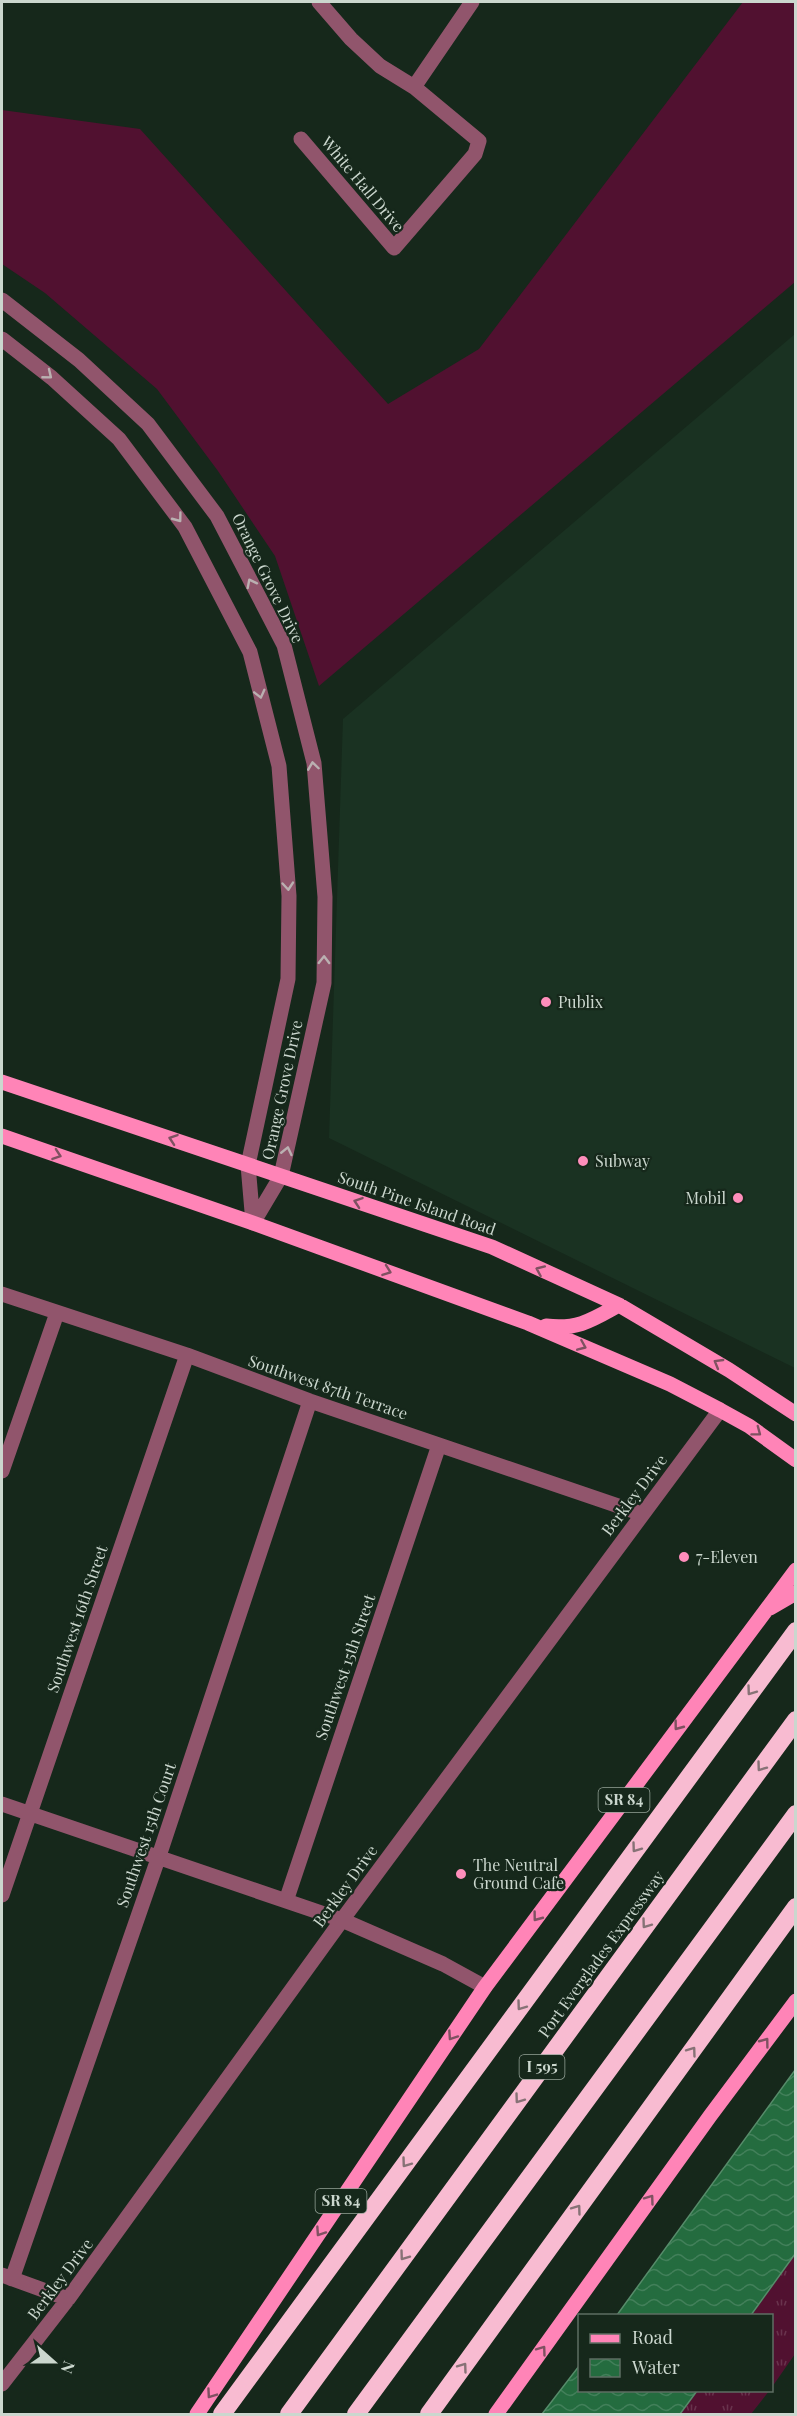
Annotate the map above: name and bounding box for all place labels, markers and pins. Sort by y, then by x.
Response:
place label: Publix [558,991,604,1012]
marker: Publix [539,995,553,1009]
place label: Subway [595,1150,650,1171]
marker: Subway [576,1154,590,1168]
place label: Mobil [685,1187,726,1208]
marker: Mobil [731,1191,745,1205]
place label: 7-Eleven [696,1546,758,1567]
marker: 7-Eleven [677,1550,691,1564]
place label: The Neutral Ground Cafe [473,1854,564,1893]
marker: The Neutral Ground Cafe [454,1867,468,1881]

